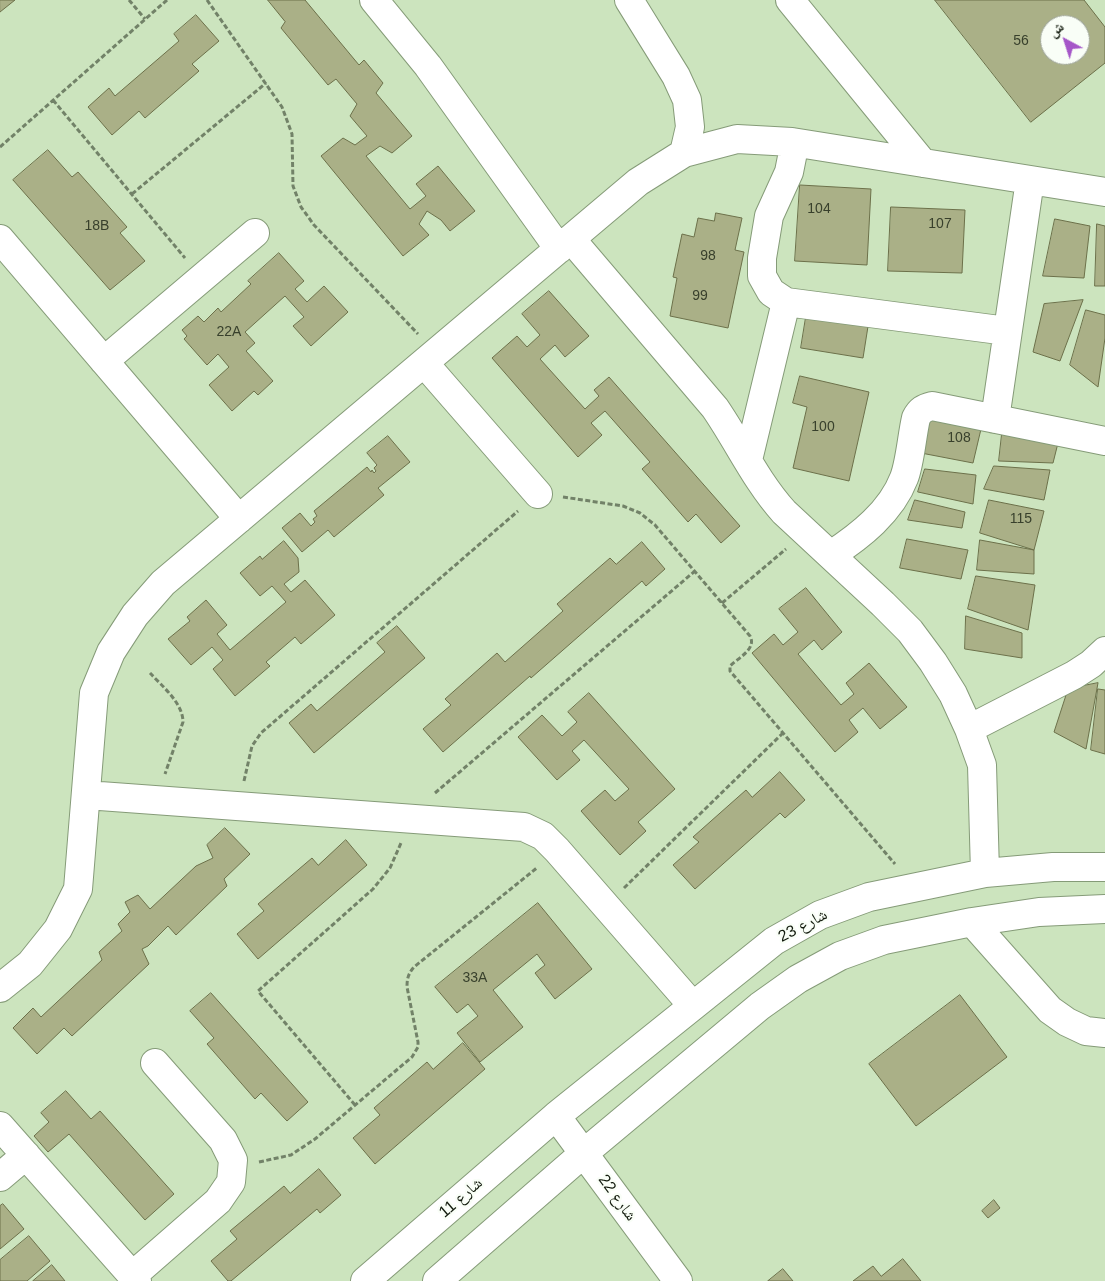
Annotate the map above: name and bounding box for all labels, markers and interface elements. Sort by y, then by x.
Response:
north arrow [1040,15,1090,65]
text: ش [1045,18,1067,40]
house number: 56 [1013,33,1029,49]
house number: 104 [807,201,831,217]
house number: 107 [928,216,952,232]
house number: 18B [85,218,109,234]
house number: 98 [700,248,716,264]
house number: 99 [692,288,708,304]
house number: 22A [217,324,241,340]
house number: 100 [811,419,835,435]
house number: 108 [947,430,971,446]
house number: 115 [1010,511,1032,527]
street label: شارع 23 [775,905,831,947]
house number: 33A [463,970,487,986]
street label: شارع 22 [594,1171,640,1225]
street label: شارع 11 [435,1174,487,1222]

